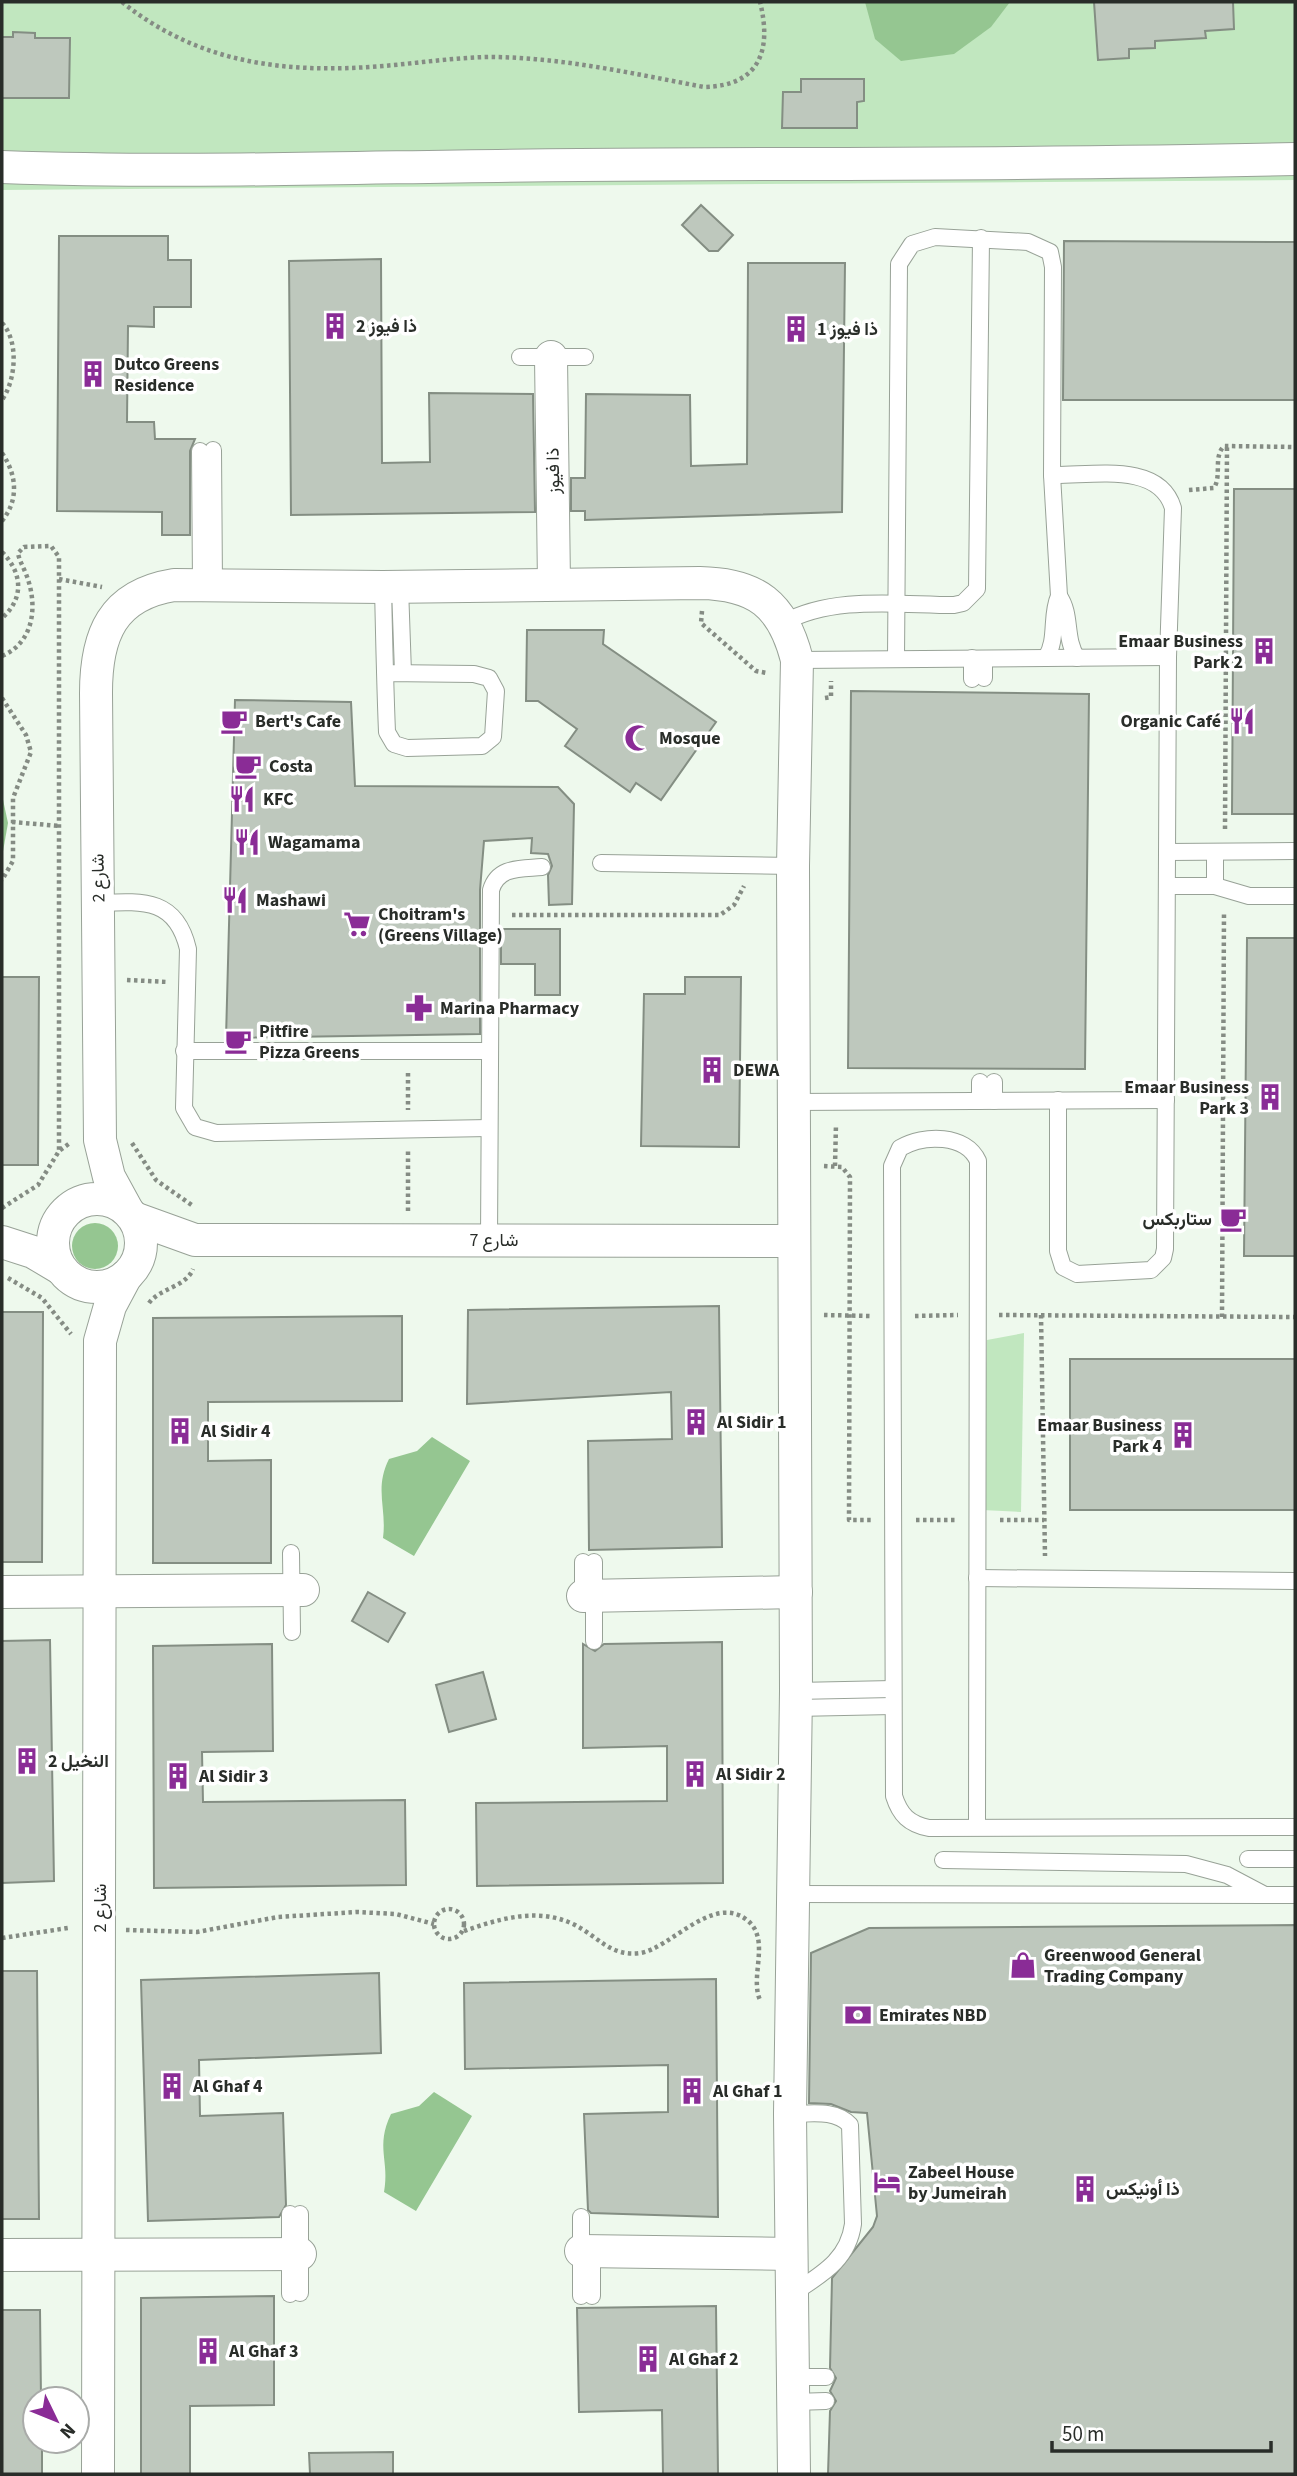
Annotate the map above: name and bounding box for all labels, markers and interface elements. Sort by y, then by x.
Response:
building icon: ذا فيوز 2 [320,311,350,341]
place label: ذا فيوز 2 [356,314,417,339]
building icon: ذا فيوز 1 [781,314,811,344]
place label: ذا فيوز 1 [817,317,878,342]
place label: Dutco Greens Residence [114,352,219,398]
building icon: Dutco Greens Residence [78,359,108,389]
street label: ذا فيوز [541,448,566,495]
place label: Emaar Business Park 2 [1118,629,1243,675]
building icon: Emaar Business Park 2 [1249,636,1279,666]
cafe icon: Bert's Cafe [219,706,249,736]
restaurant icon: Organic Café [1227,706,1257,736]
place label: Bert's Cafe [255,709,341,734]
place label: Organic Café [1120,709,1221,734]
mosque icon: Mosque [623,723,653,753]
place label: Mosque [659,726,720,751]
cafe icon: Costa [233,751,263,781]
place label: Costa [269,754,313,779]
restaurant icon: KFC [227,784,257,814]
place label: KFC [263,787,294,812]
restaurant icon: Wagamama [232,827,262,857]
place label: Wagamama [268,830,361,855]
street label: شارع 2 [86,853,111,903]
restaurant icon: Mashawi [220,885,250,915]
place label: Mashawi [256,888,326,913]
place label: Choitram's (Greens Village) [378,902,503,948]
supermarket icon: Choitram's (Greens Village) [342,909,372,939]
pharmacy icon: Marina Pharmacy [404,993,434,1023]
place label: Marina Pharmacy [440,996,580,1021]
place label: Pitfire Pizza Greens [259,1019,360,1065]
cafe icon: Pitfire Pizza Greens [223,1026,253,1056]
building icon: DEWA [697,1055,727,1085]
place label: DEWA [733,1058,780,1083]
place label: Emaar Business Park 3 [1124,1075,1249,1121]
building icon: Emaar Business Park 3 [1255,1082,1285,1112]
cafe icon: ستاربكس [1218,1204,1248,1234]
place label: ستاربكس [1143,1207,1212,1232]
street label: شارع 7 [470,1228,518,1253]
building icon: Al Sidir 1 [681,1407,711,1437]
place label: Al Sidir 1 [716,1410,787,1435]
place label: Emaar Business Park 4 [1037,1413,1162,1459]
building icon: Al Sidir 4 [165,1416,195,1446]
place label: Al Sidir 4 [200,1419,271,1444]
building icon: Emaar Business Park 4 [1168,1420,1198,1450]
building icon: النخيل 2 [12,1746,42,1776]
place label: النخيل 2 [48,1749,109,1774]
building icon: Al Sidir 2 [680,1759,710,1789]
building icon: Al Sidir 3 [163,1761,193,1791]
place label: Al Sidir 2 [715,1762,786,1787]
place label: Al Sidir 3 [198,1764,269,1789]
street label: شارع 2 [88,1884,113,1932]
place label: Greenwood General Trading Company [1044,1943,1201,1989]
shop icon: Greenwood General Trading Company [1008,1950,1038,1980]
bank icon: Emirates NBD [843,2000,873,2030]
place label: Emirates NBD [879,2003,987,2028]
building icon: Al Ghaf 4 [157,2071,187,2101]
place label: Al Ghaf 4 [192,2074,263,2099]
building icon: Al Ghaf 1 [677,2076,707,2106]
place label: Al Ghaf 1 [712,2079,783,2104]
place label: Zabeel House by Jumeirah [908,2160,1014,2206]
hotel icon: Zabeel House by Jumeirah [872,2167,902,2197]
building icon: ذا أونيكس [1070,2174,1100,2204]
place label: ذا أونيكس [1106,2177,1180,2202]
building icon: Al Ghaf 3 [193,2336,223,2366]
place label: Al Ghaf 3 [228,2339,299,2364]
building icon: Al Ghaf 2 [633,2344,663,2374]
place label: Al Ghaf 2 [668,2347,739,2372]
north arrow [21,2385,91,2455]
scale bar [1052,2410,1271,2454]
text: N [53,2417,82,2444]
text: 50 m [1062,2419,1104,2449]

